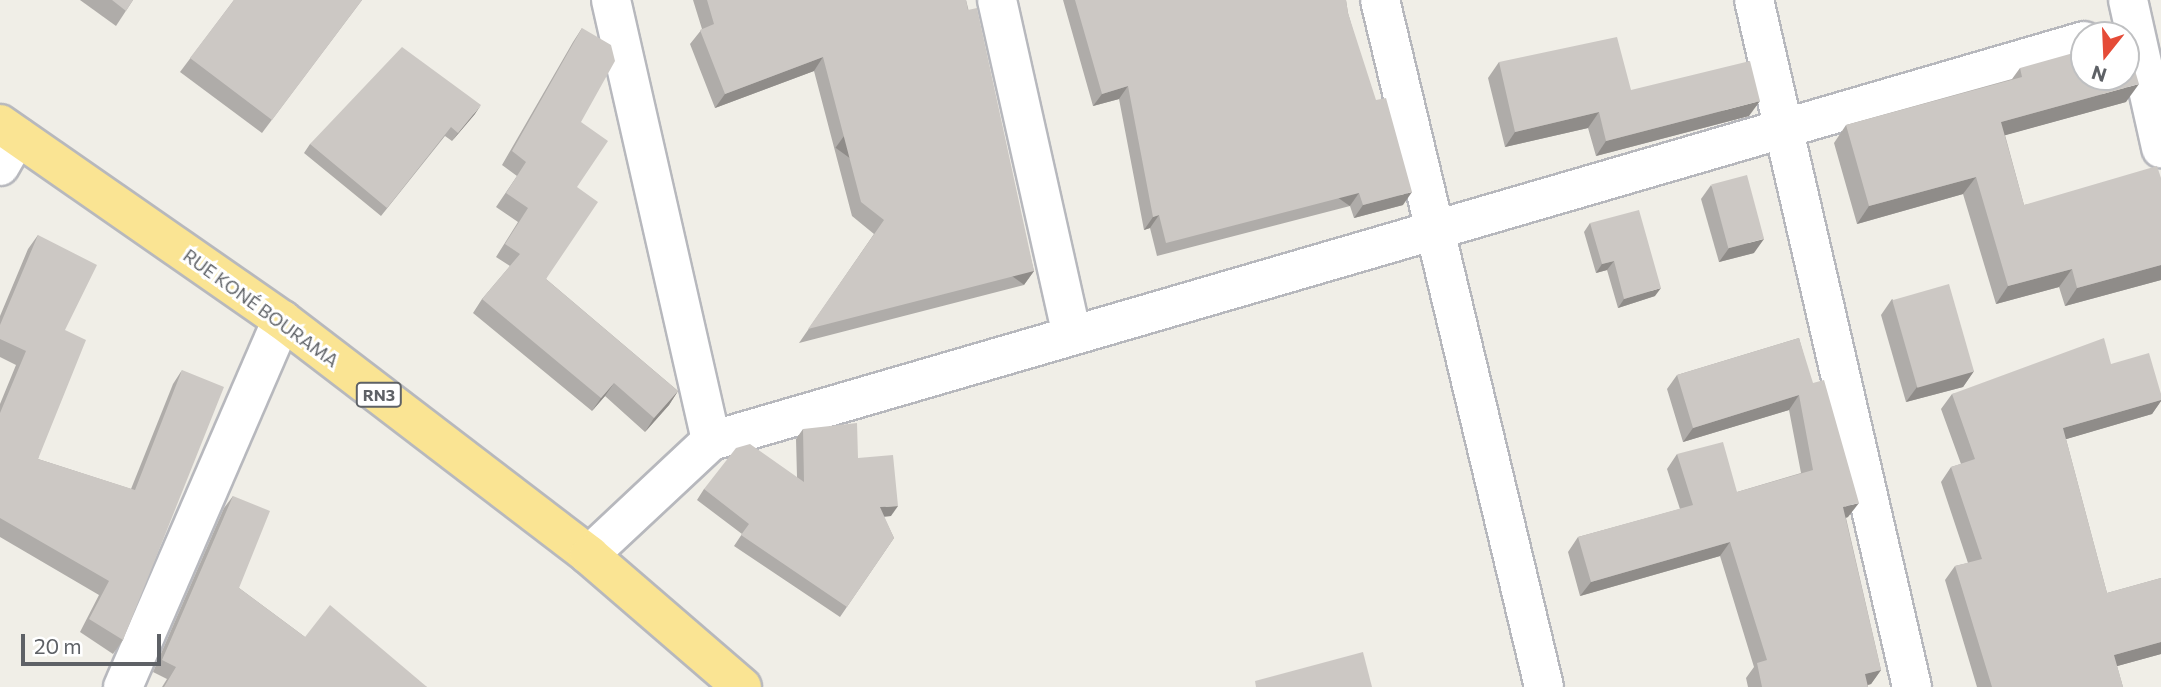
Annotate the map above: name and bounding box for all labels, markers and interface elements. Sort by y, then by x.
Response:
north arrow [2070,21,2140,91]
text: N [2089,61,2109,88]
street label: RUE KONÉ BOURAMA [179,244,343,372]
road number: RN3 [354,382,404,408]
scale bar [24,620,164,664]
text: 20 m [34,633,82,658]

